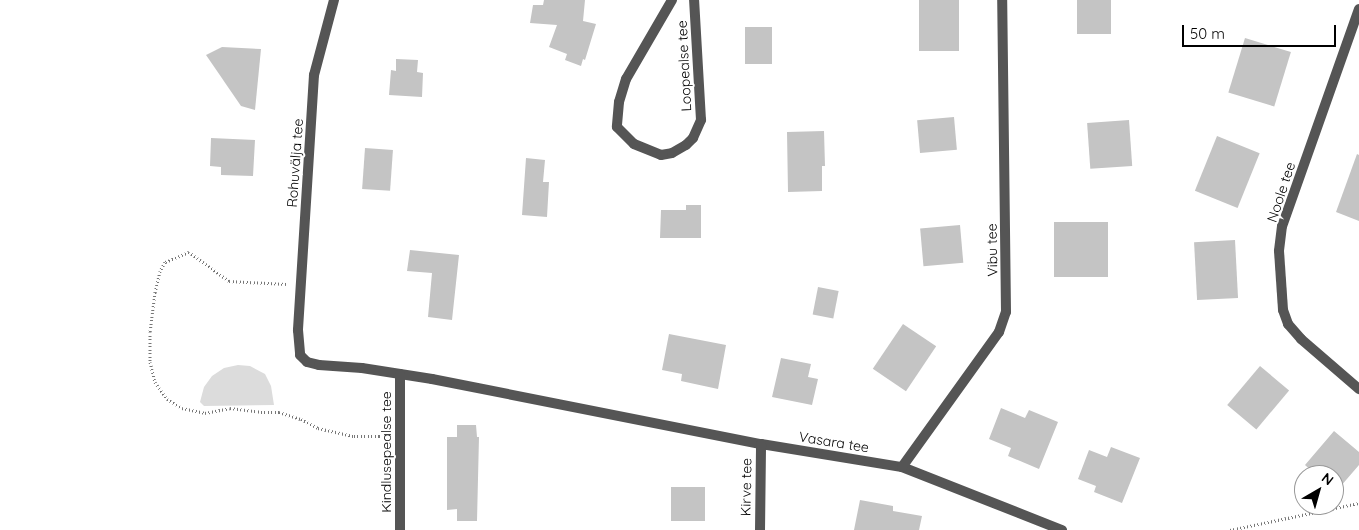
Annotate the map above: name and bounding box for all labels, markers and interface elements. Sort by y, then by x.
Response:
scale bar [1184,15,1338,47]
street label: Loopealse tee [673,20,695,112]
text: 50 m [1190,24,1225,43]
street label: Rohuvälja tee [284,118,306,208]
street label: Noole tee [1263,160,1299,224]
street label: Vibu tee [983,223,1001,277]
street label: Kindlusepealse tee [378,391,394,513]
street label: Vasara tee [798,428,870,456]
street label: Kirve tee [737,458,755,516]
north arrow [1294,465,1344,515]
text: N [1318,469,1337,489]

